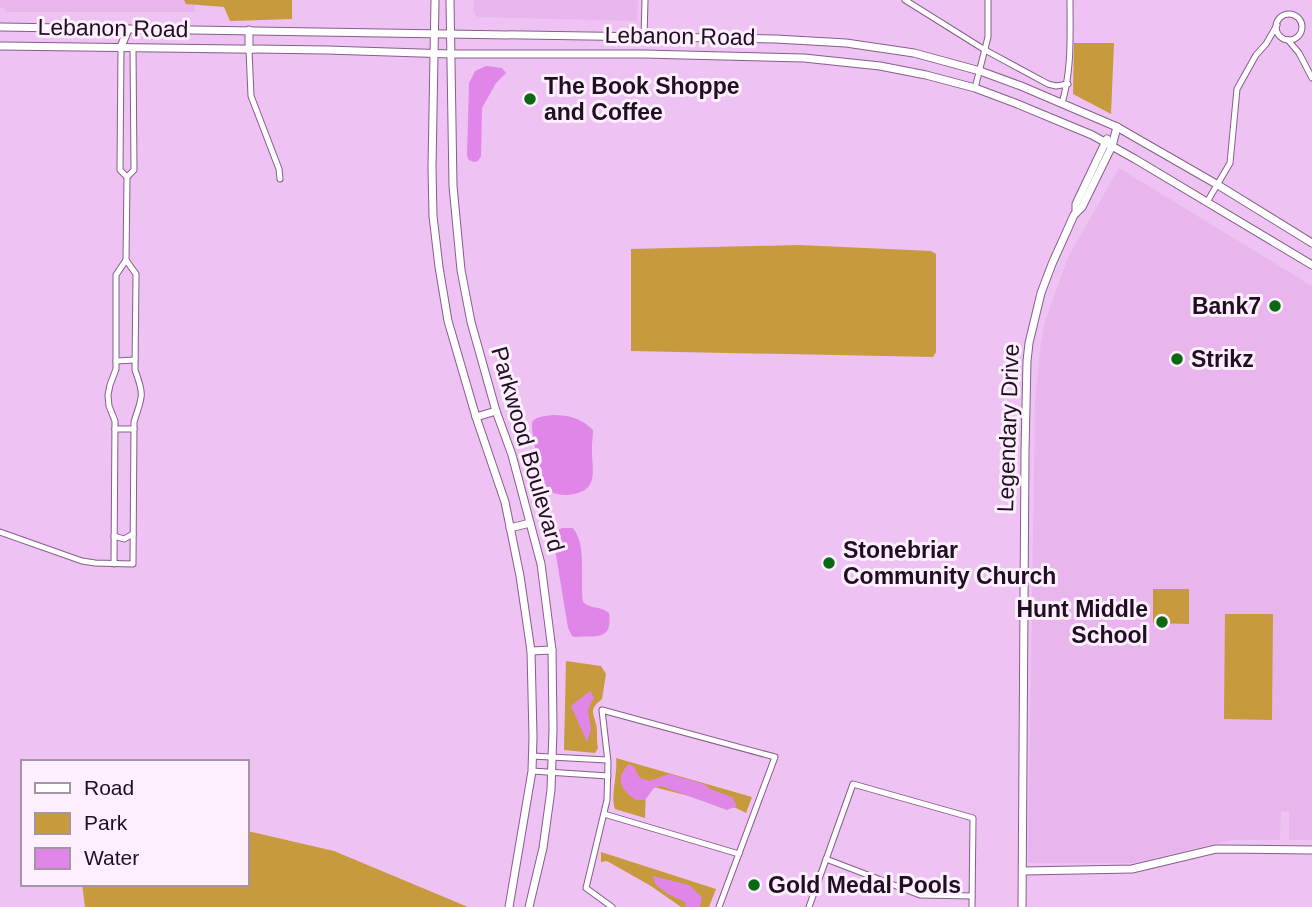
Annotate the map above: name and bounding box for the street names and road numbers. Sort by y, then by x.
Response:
street label: Lebanon Road [37,14,189,42]
street label: Lebanon Road [604,22,756,50]
street label: Parkwood Boulevard [486,343,570,555]
street label: Legendary Drive [992,343,1024,513]

